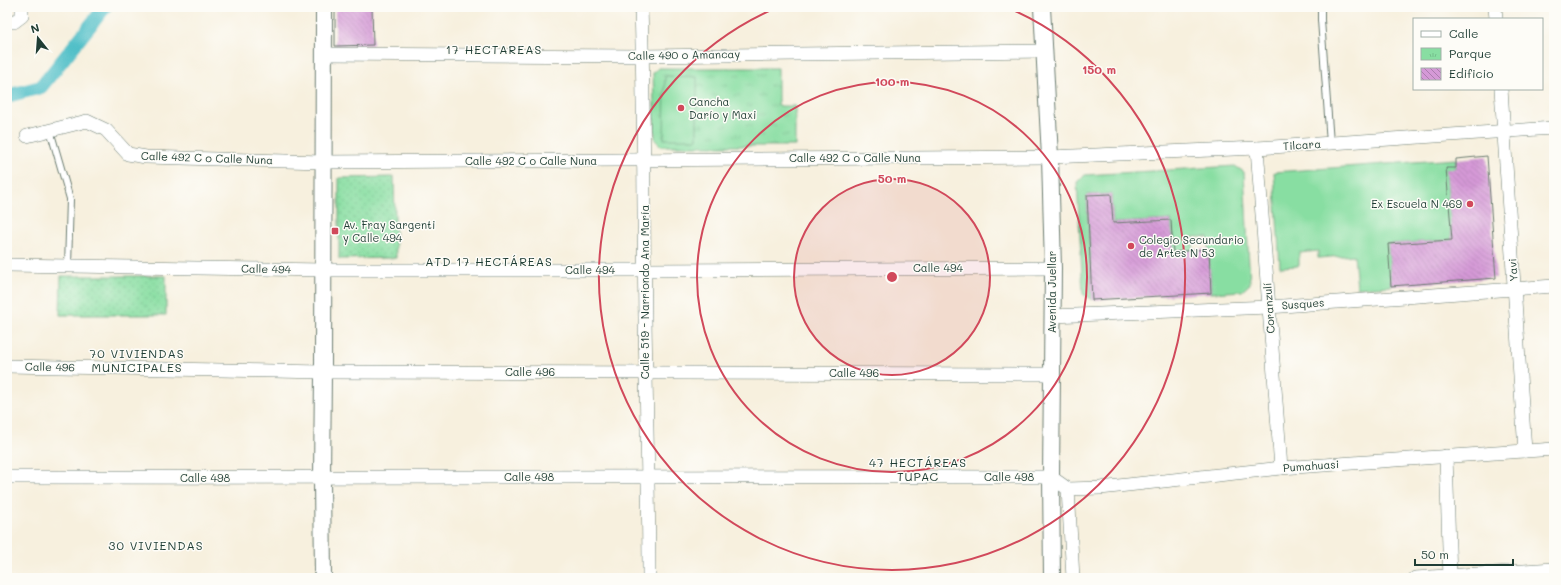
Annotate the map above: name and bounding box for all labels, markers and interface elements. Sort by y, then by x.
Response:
north arrow [18,18,58,58]
legend [1413,18,1543,90]
text: N [29,20,41,36]
text: Calle [1449,25,1479,41]
district label: 17 HECTAREAS [446,41,542,57]
text: Parque [1449,45,1492,61]
street label: Calle 490 o Amancay [628,46,740,63]
text: 150 m [1082,61,1116,77]
text: Edificio [1449,65,1493,81]
text: 100 m [875,73,909,89]
place label: Cancha Darío y Maxi [689,94,756,122]
marker: Cancha Darío y Maxi [676,103,686,113]
street label: Tilcara [1283,136,1322,153]
street label: Calle 492 C o Calle Nuna [141,148,273,167]
street label: Calle 492 C o Calle Nuna [789,150,921,165]
street label: Calle 492 C o Calle Nuna [465,153,597,168]
text: 50 m [878,170,906,186]
place label: Ex Escuela N 469 [1371,196,1462,211]
marker: Ex Escuela N 469 [1465,199,1475,209]
street label: Calle 519 - Narriondo Ana María [637,205,652,379]
place label: Av. Fray Sargenti y Calle 494 [343,217,435,245]
marker: Av. Fray Sargenti y Calle 494 [330,226,340,236]
place label: Colegio Secundario de Artes N 53 [1139,232,1244,260]
marker: Colegio Secundario de Artes N 53 [1126,241,1136,251]
street label: Avenida Juellar [1044,251,1059,333]
district label: ATD 17 HECTÁREAS [425,253,553,269]
street label: Yavi [1504,258,1521,282]
street label: Calle 494 [913,260,964,275]
street label: Calle 494 [241,261,292,276]
street label: Calle 494 [565,262,616,277]
centre of rings [885,270,899,284]
street label: Coranzulí [1259,282,1278,334]
street label: Susques [1281,295,1325,312]
district label: 70 VIVIENDAS MUNICIPALES [90,345,184,375]
street label: Calle 496 [25,359,75,374]
street label: Calle 496 [505,364,555,379]
street label: Calle 496 [829,365,879,380]
district label: 47 HECTÁREAS TUPAC [869,454,967,484]
street label: Pumahuasi [1282,456,1339,475]
street label: Calle 498 [504,469,554,484]
street label: Calle 498 [984,469,1034,484]
street label: Calle 498 [180,470,230,485]
district label: 30 VIVIENDAS [108,537,204,553]
scale bar [1415,541,1513,567]
text: 50 m [1421,546,1449,562]

